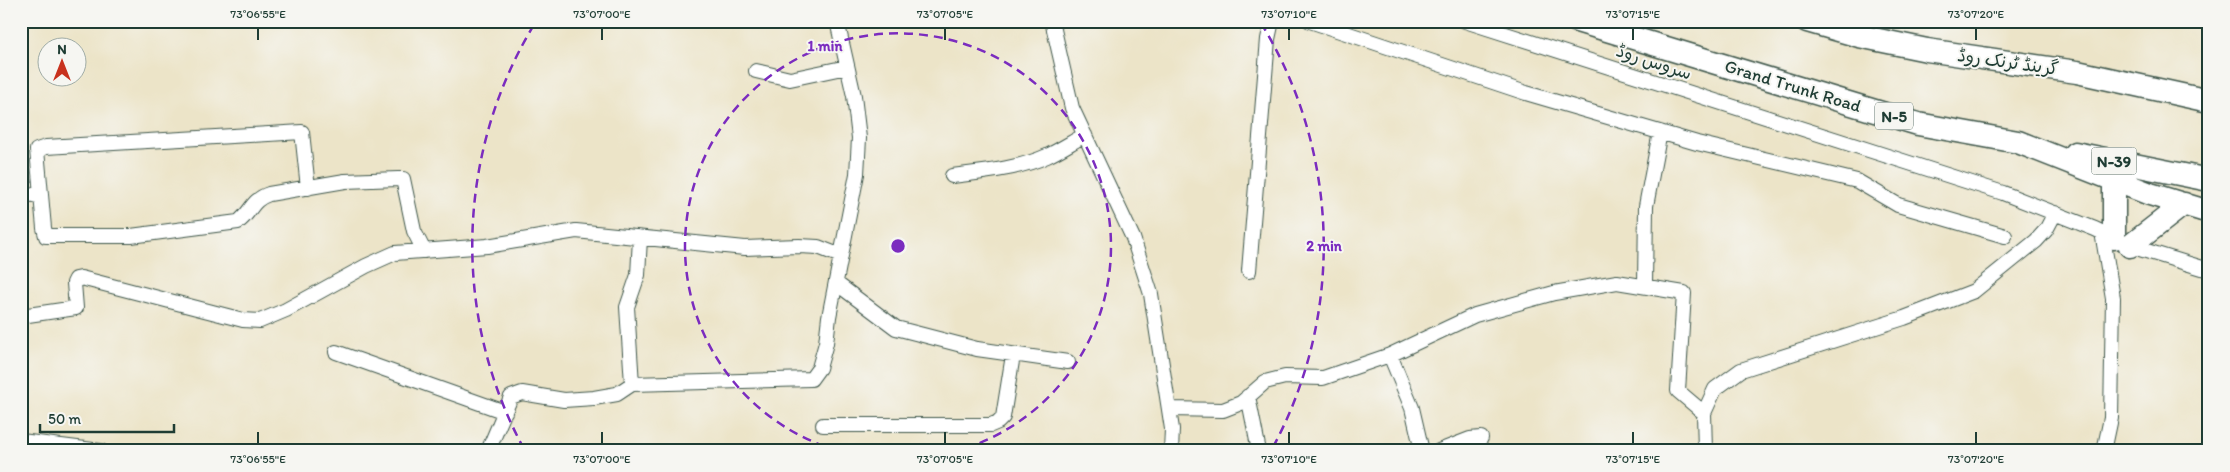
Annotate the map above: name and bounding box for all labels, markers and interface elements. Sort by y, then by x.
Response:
text: 73°06'55"E [230,7,286,21]
text: 73°07'00"E [573,7,631,21]
text: 73°07'05"E [917,7,974,21]
text: 73°07'10"E [1261,7,1317,21]
text: 73°07'15"E [1606,7,1661,21]
text: 73°07'20"E [1948,7,2005,21]
text: 1 min [808,37,843,55]
north arrow [38,38,88,88]
street label: سروس روڈ [1613,39,1695,85]
text: N [57,41,67,58]
street label: گرینڈ ٹرنک روڈ [1956,44,2060,80]
street label: Grand Trunk Road [1722,55,1864,117]
road number: N-5 [1875,102,1913,130]
road number: N-39 [2092,148,2136,175]
centre of rings [889,237,907,255]
text: 2 min [1306,237,1343,255]
scale bar [40,402,174,434]
text: 50 m [48,410,81,428]
text: 73°06'55"E [230,452,286,466]
text: 73°07'00"E [573,452,631,466]
text: 73°07'05"E [917,452,974,466]
text: 73°07'10"E [1261,452,1317,466]
text: 73°07'15"E [1606,452,1661,466]
text: 73°07'20"E [1948,452,2005,466]

